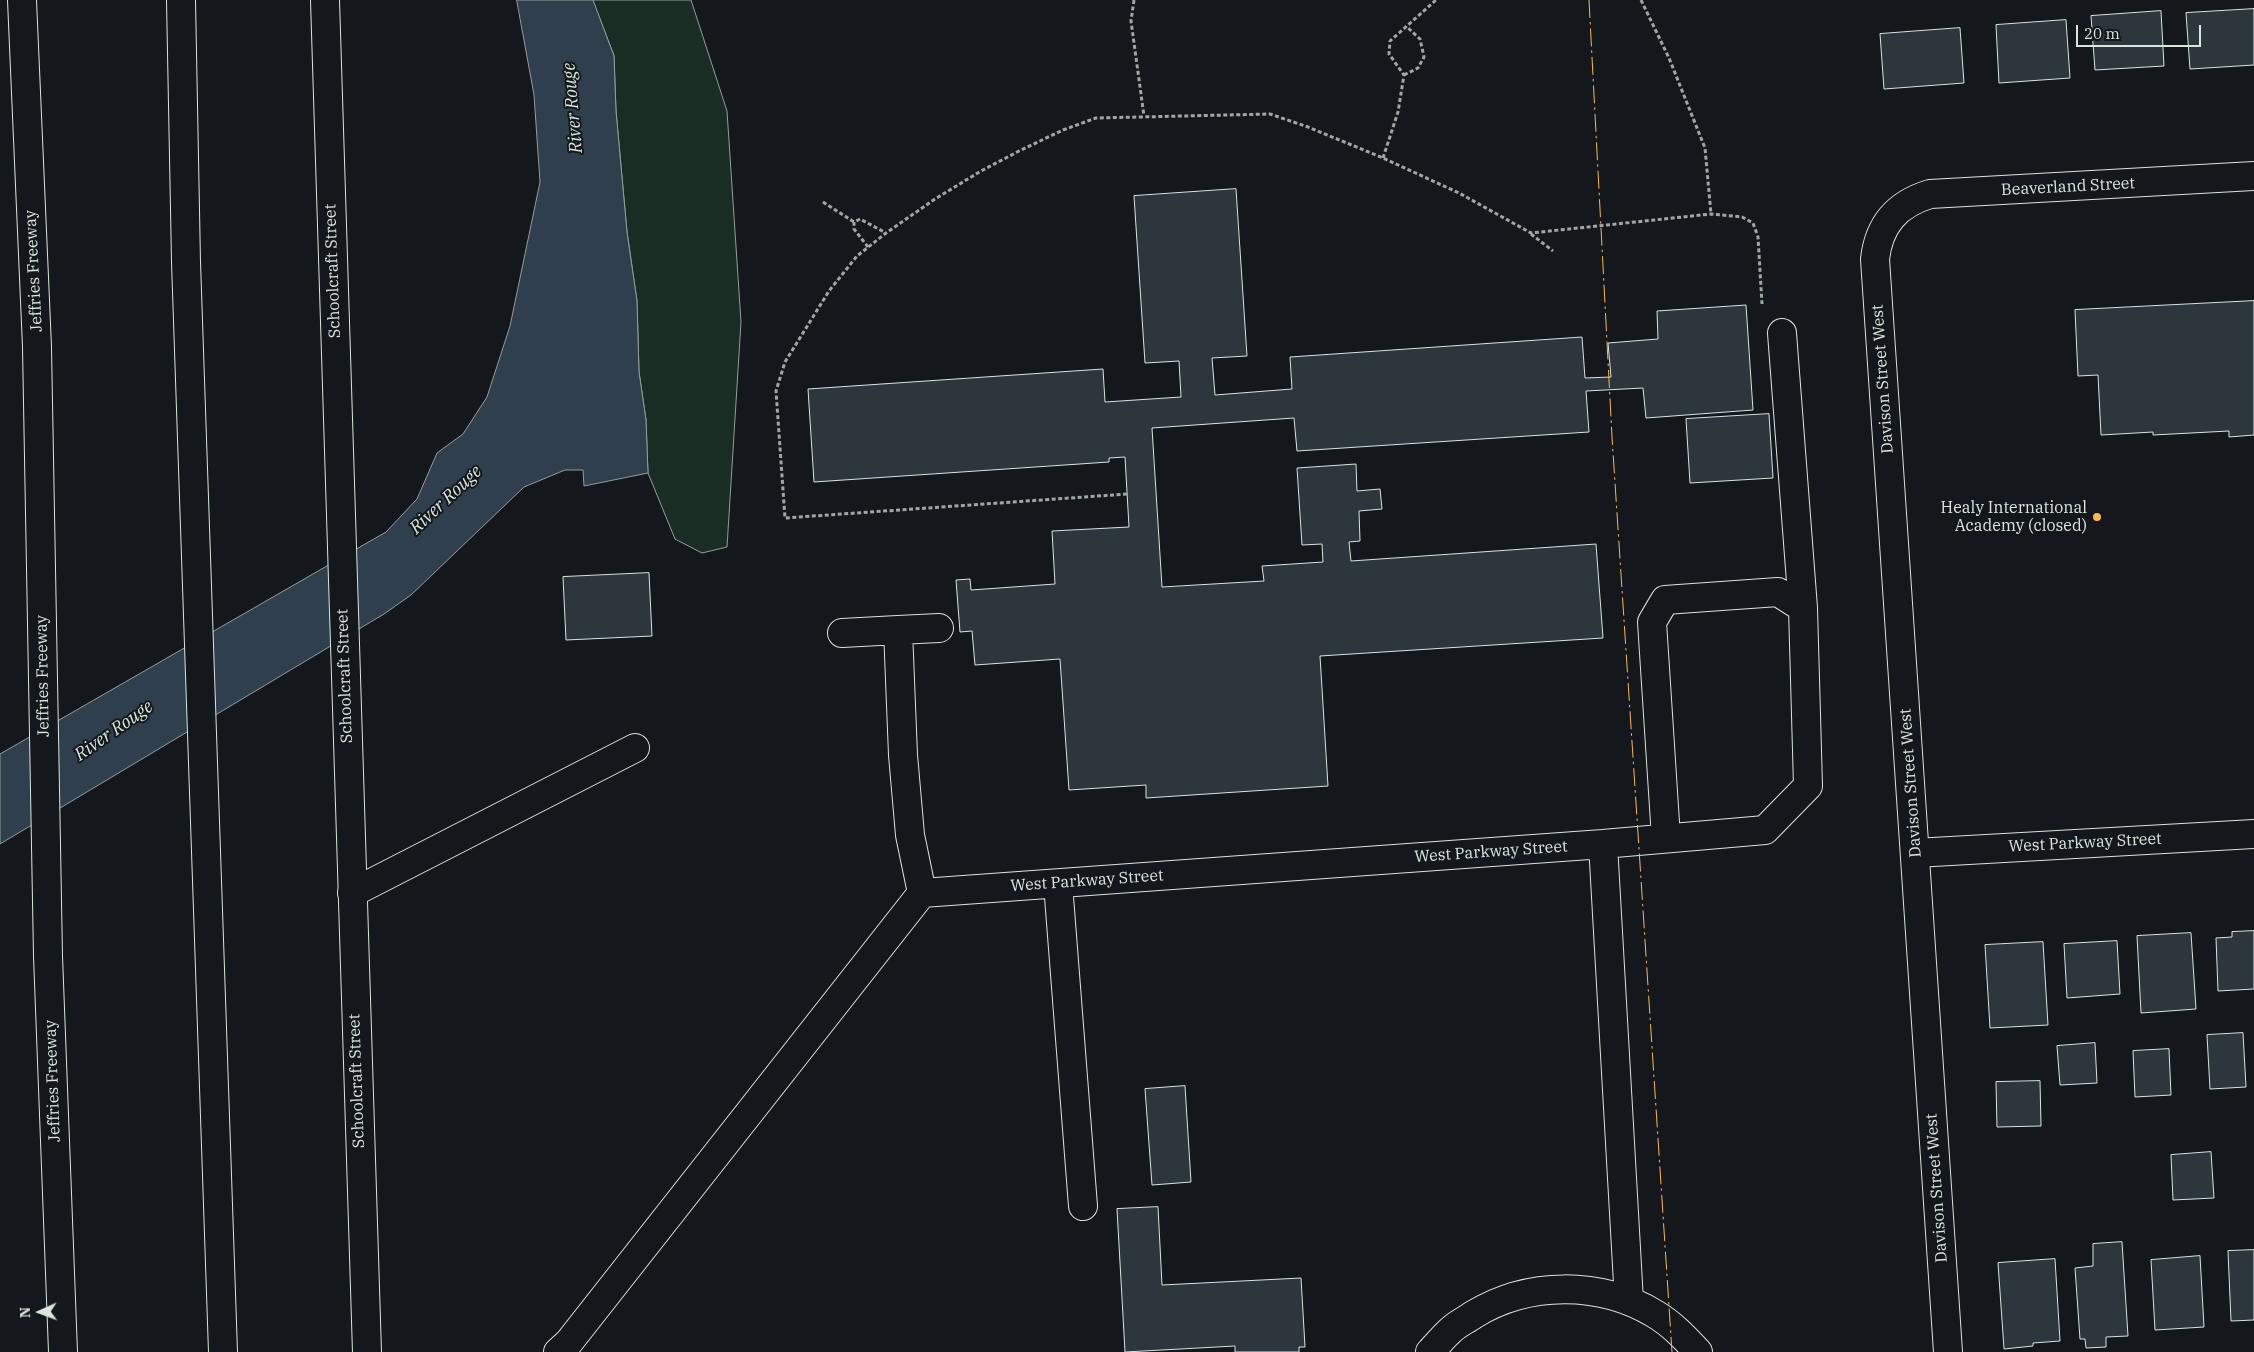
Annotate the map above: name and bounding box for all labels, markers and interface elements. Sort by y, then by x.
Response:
scale bar [2079,15,2204,47]
text: 20 m [2084,24,2120,43]
water label: River Rouge [558,62,588,154]
street label: Beaverland Street [2001,174,2135,200]
street label: Schoolcraft Street [321,203,345,339]
street label: Jeffries Freeway [21,209,47,333]
street label: Davison Street West [1868,304,1898,454]
water label: River Rouge [405,461,487,539]
place label: Healy International Academy (closed) [1941,498,2087,536]
marker: Healy International Academy (closed) [2091,511,2103,523]
street label: Schoolcraft Street [333,608,357,744]
street label: Jeffries Freeway [32,615,54,737]
water label: River Rouge [71,696,157,766]
street label: Davison Street West [1896,708,1926,858]
street label: West Parkway Street [2008,829,2162,857]
street label: West Parkway Street [1414,837,1568,867]
street label: West Parkway Street [1010,866,1164,896]
street label: Schoolcraft Street [345,1013,369,1149]
street label: Jeffries Freeway [41,1020,65,1142]
street label: Davison Street West [1922,1113,1952,1263]
north arrow [15,1287,65,1337]
text: N [16,1307,34,1318]

